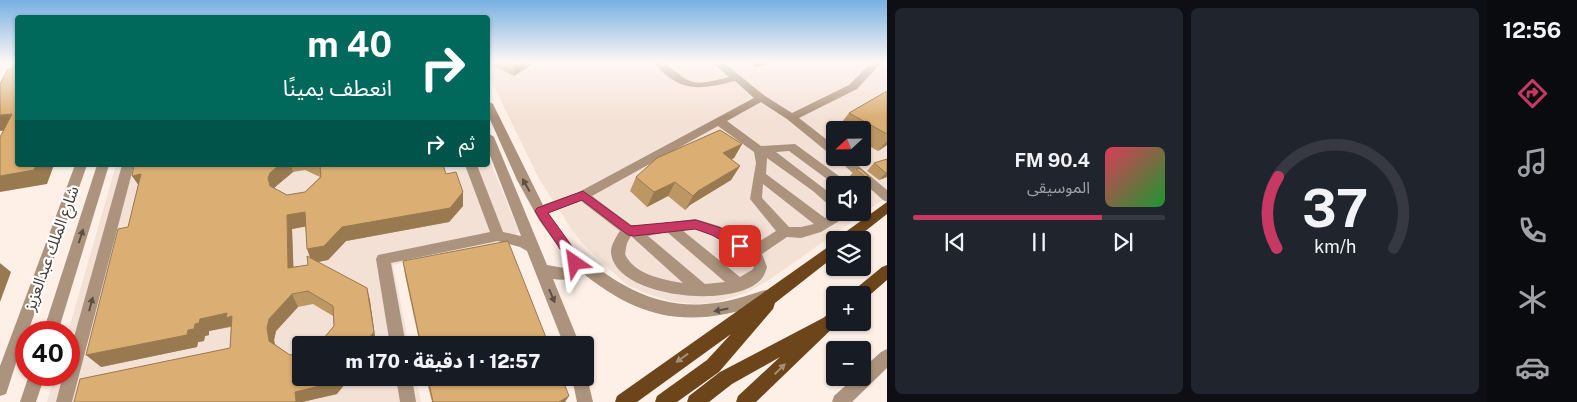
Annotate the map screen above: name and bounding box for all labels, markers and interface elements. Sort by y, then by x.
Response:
text: 12:56 [1503,17,1561,43]
text: 40 m [307,24,392,65]
icon: right [410,35,475,100]
text: انعطف يمينًا [283,75,392,101]
icon: directions [1515,76,1550,111]
north arrow [826,121,871,166]
map controls [826,121,871,386]
icon: right [421,130,449,158]
text: ثم [459,132,475,154]
icon: music [1515,145,1550,180]
text: 90.4 FM [1014,149,1090,171]
button: sound [826,176,871,221]
one-way arrow [522,177,530,192]
text: الموسيقى [1027,178,1090,197]
text: 37 [1302,178,1368,239]
street label: شارع الملك عبدالعزيز [20,183,86,315]
icon: phone [1515,213,1550,248]
pin [719,225,761,267]
one-way arrow [77,228,85,243]
icon: previous [941,228,969,256]
icon: pause [1025,228,1053,256]
icon: next [1109,228,1137,256]
button: layers [826,231,871,276]
icon: arrive [726,232,754,260]
position arrow [548,236,600,288]
text: km/h [1314,236,1356,257]
icon: climate [1515,282,1550,317]
button: + [826,286,871,331]
one-way arrow [548,289,556,303]
one-way arrow [87,297,95,312]
one-way arrow [713,306,729,314]
speed limit sign: 40 [15,321,80,386]
button: − [826,341,871,386]
text: 12:57 · 1 دقيقة · 170 m [346,350,540,372]
icon: car [1515,350,1550,385]
one-way arrow [676,353,689,364]
one-way arrow [774,363,786,375]

